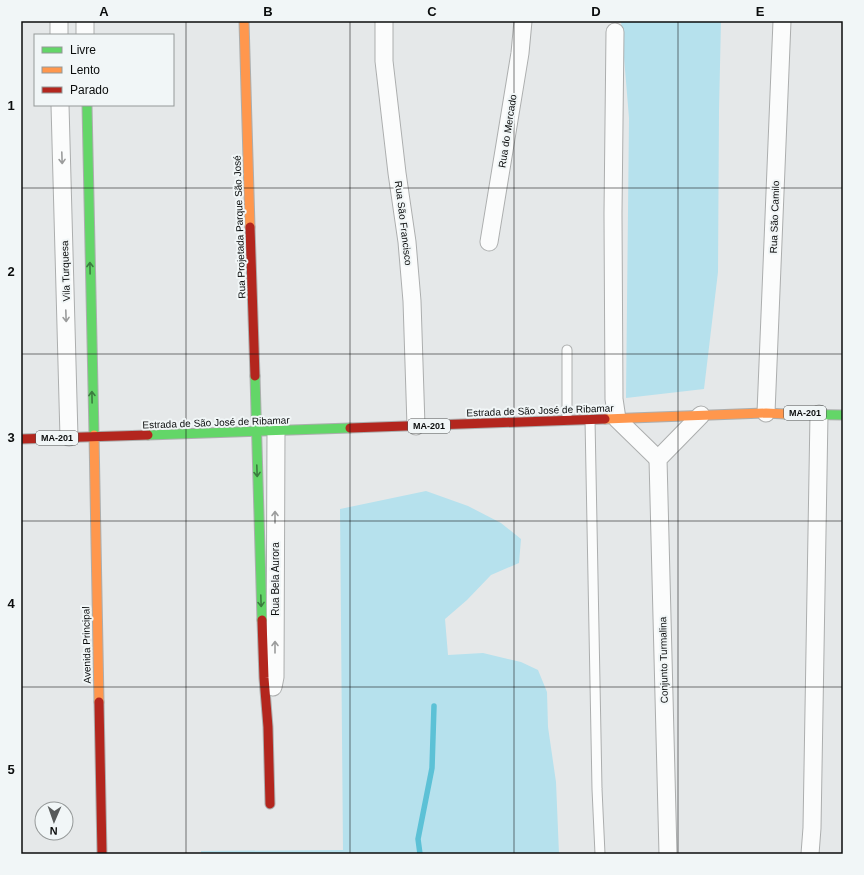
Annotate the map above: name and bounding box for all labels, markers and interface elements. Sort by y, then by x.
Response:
text: A [99,4,109,19]
text: B [263,4,273,19]
text: C [427,4,437,19]
text: D [591,4,601,19]
text: E [756,4,765,19]
legend [34,34,174,106]
text: Livre [70,43,96,57]
text: Lento [70,63,100,77]
text: Parado [70,83,109,97]
street label: Rua do Mercado [496,93,519,168]
text: 1 [7,98,15,113]
one-way arrow [58,151,65,164]
street label: Rua Projetada Parque São José [231,155,247,299]
street label: Rua São Francisco [393,180,414,266]
street label: Rua São Camilo [768,180,781,254]
street label: Vila Turquesa [59,240,72,302]
one-way arrow [86,262,93,275]
text: 2 [7,264,15,279]
one-way arrow [62,309,70,322]
one-way arrow [88,391,96,404]
street label: Estrada de São José de Ribamar [466,402,614,419]
road number: MA-201 [784,406,826,420]
street label: Estrada de São José de Ribamar [142,414,290,431]
road number: MA-201 [408,419,450,433]
text: 3 [7,430,15,445]
road number: MA-201 [36,431,78,445]
one-way arrow [253,464,261,477]
one-way arrow [271,511,279,524]
street label: Rua Bela Aurora [270,542,281,616]
one-way arrow [257,594,265,607]
text: 4 [7,596,15,611]
street label: Avenida Principal [80,606,93,684]
street label: Conjunto Turmalina [657,616,670,703]
one-way arrow [271,641,279,654]
text: 5 [7,762,15,777]
north arrow [34,801,74,841]
text: N [49,825,58,837]

